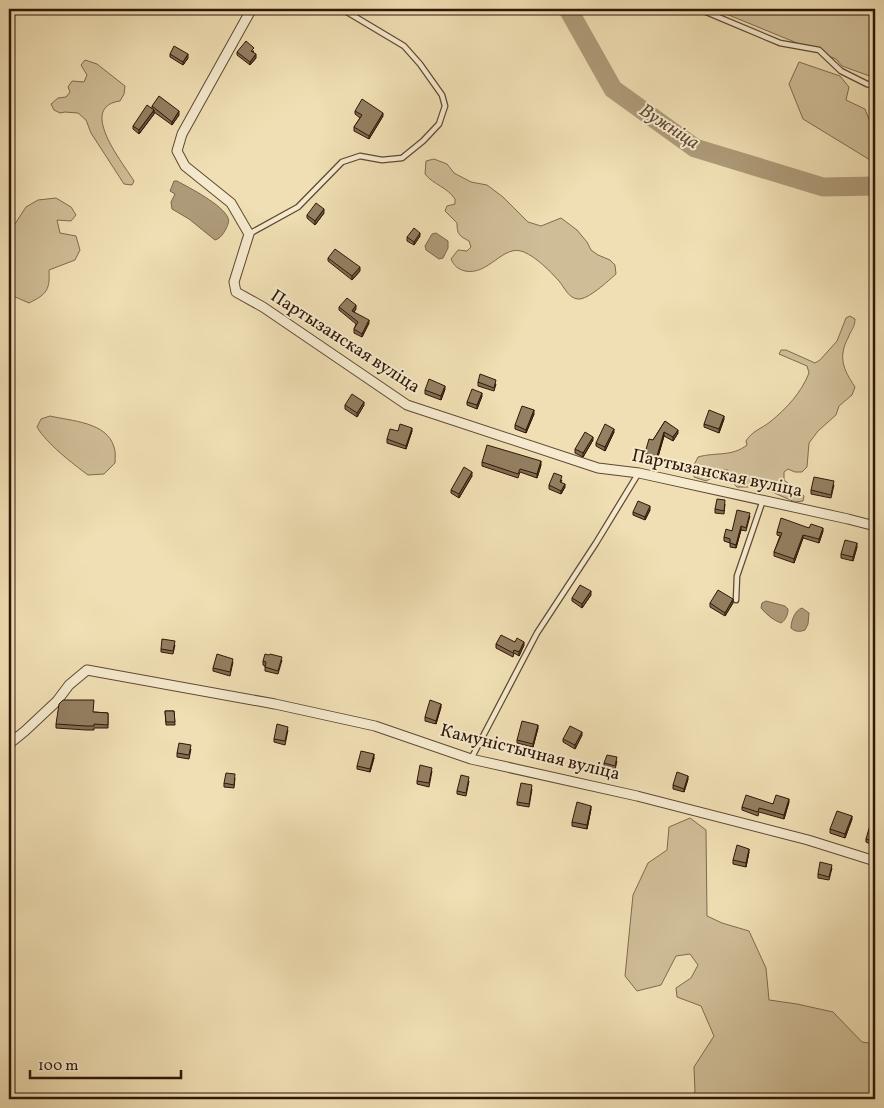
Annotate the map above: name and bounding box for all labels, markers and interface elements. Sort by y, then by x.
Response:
water label: Вужніца [634,98,704,156]
street label: Партызанская вуліца [265,284,425,400]
street label: Партызанская вуліца [629,444,805,504]
street label: Камуністычная вуліца [437,719,623,787]
scale bar [30,1048,181,1080]
text: 100 m [38,1056,78,1077]

